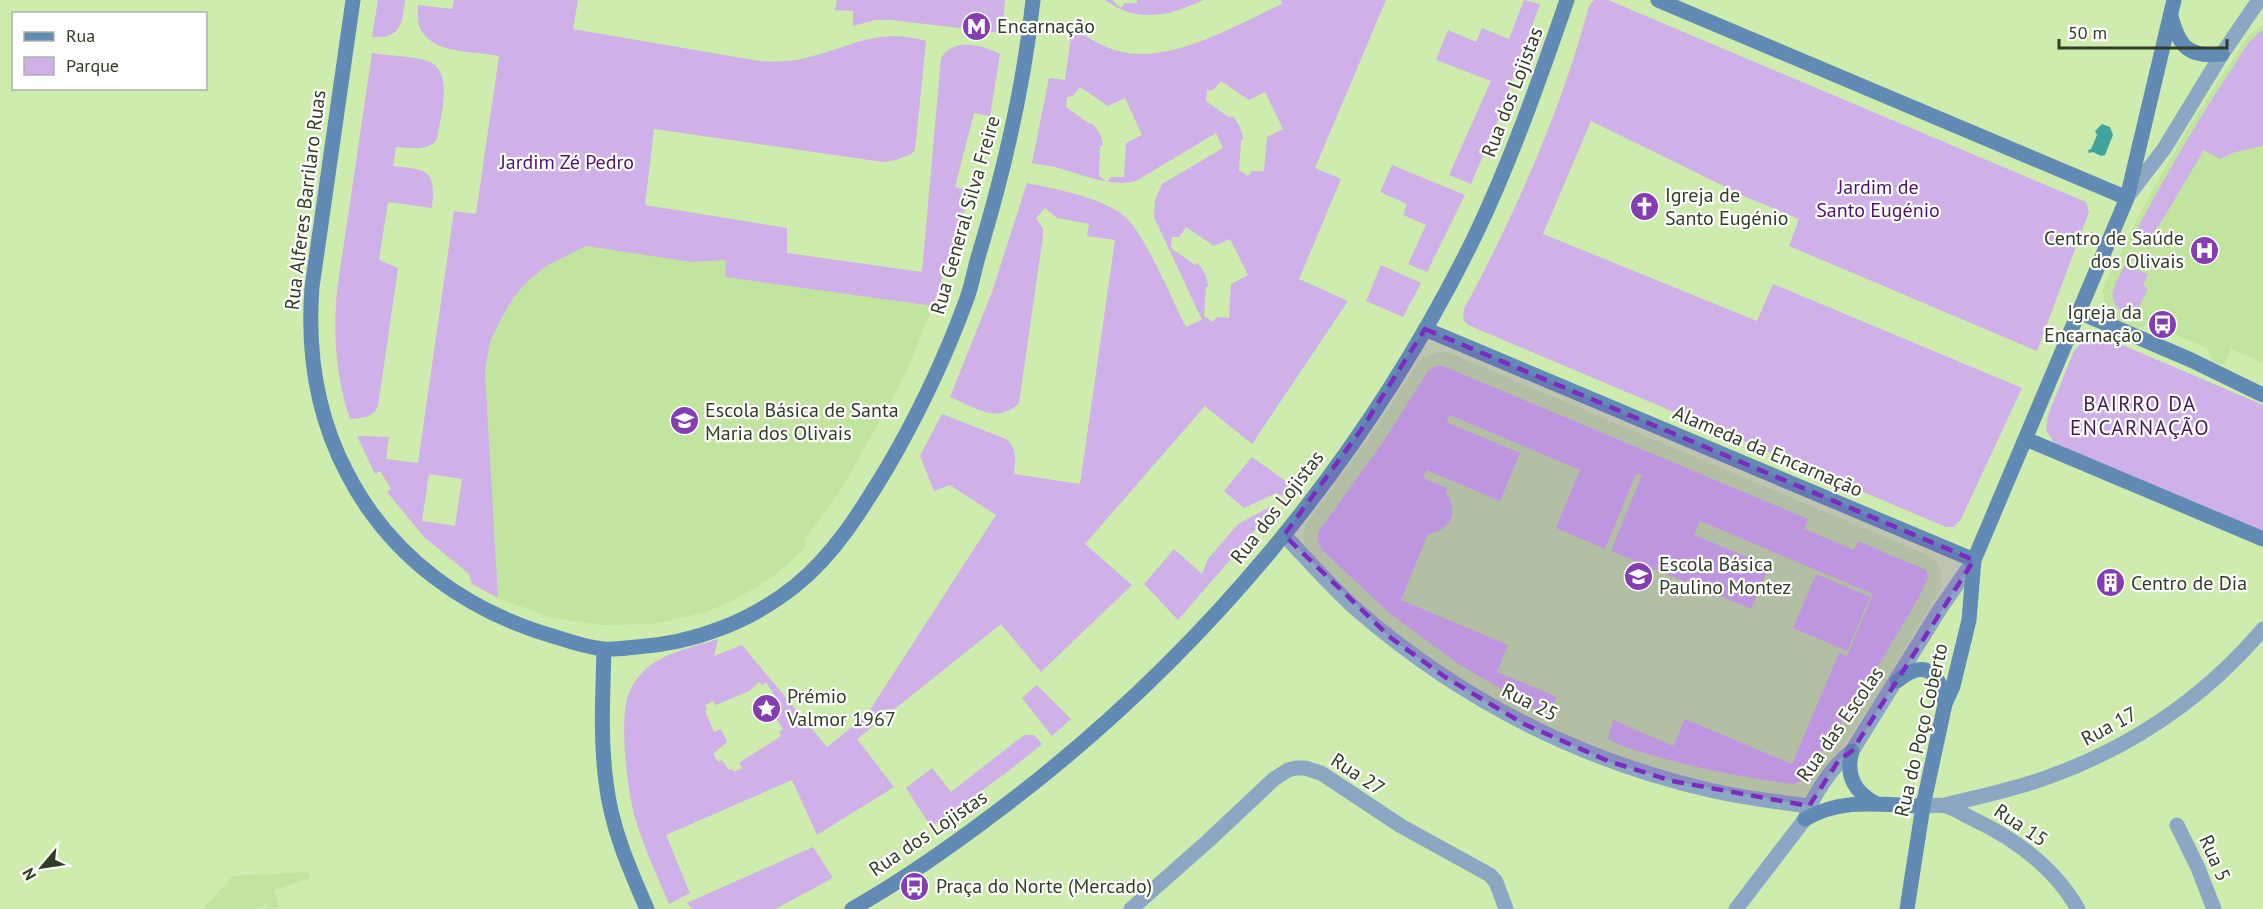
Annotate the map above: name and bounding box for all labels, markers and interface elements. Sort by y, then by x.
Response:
metro station icon: Encarnação [960,10,992,42]
legend [12,12,207,90]
scale bar [2059,12,2227,50]
place label: Encarnação [997,13,1095,39]
text: 50 m [2068,21,2107,44]
street label: Rua dos Lojistas [1475,23,1549,161]
text: Rua [66,24,95,47]
text: Parque [66,54,119,77]
street label: Rua Alferes Barrilaro Ruas [279,88,331,312]
street label: Rua General Silva Freire [924,113,1006,317]
park label: Jardim Zé Pedro [499,149,634,175]
park label: Jardim de Santo Eugénio [1816,174,1940,223]
place label: Igreja de Santo Eugénio [1665,182,1789,231]
church icon: Igreja de Santo Eugénio [1628,190,1660,222]
place label: Centro de Saúde dos Olivais [2044,225,2184,274]
hospital icon: Centro de Saúde dos Olivais [2189,234,2221,266]
place label: Igreja da Encarnação [2044,299,2142,348]
bus stop icon: Igreja da Encarnação [2147,308,2179,340]
district label: BAIRRO DA ENCARNAÇÃO [2070,390,2210,441]
place label: Escola Básica de Santa Maria dos Olivais [705,397,899,446]
street label: Alameda da Encarnação [1669,399,1867,503]
school or university icon: Escola Básica de Santa Maria dos Olivais [668,405,700,437]
street label: Rua dos Lojistas [1225,445,1329,569]
place label: Escola Básica Paulino Montez [1659,551,1791,600]
school or university icon: Escola Básica Paulino Montez [1622,560,1654,592]
building icon: Centro de Dia [2094,567,2126,599]
place label: Centro de Dia [2131,570,2247,596]
street label: Rua do Poço Coberto [1888,641,1954,819]
street label: Rua das Escolas [1791,661,1889,787]
street label: Rua 25 [1498,677,1562,727]
place label: Prémio Valmor 1967 [786,683,896,732]
place icon: Prémio Valmor 1967 [750,692,782,724]
street label: Rua 17 [2077,701,2141,751]
street label: Rua 27 [1326,747,1390,801]
street label: Rua dos Lojistas [864,784,992,882]
street label: Rua 15 [1989,798,2053,852]
street label: Rua 5 [2193,830,2237,886]
north arrow [12,837,72,897]
text: N [18,865,40,884]
bus stop icon: Praça do Norte (Mercado) [899,870,931,902]
place label: Praça do Norte (Mercado) [936,873,1152,899]

